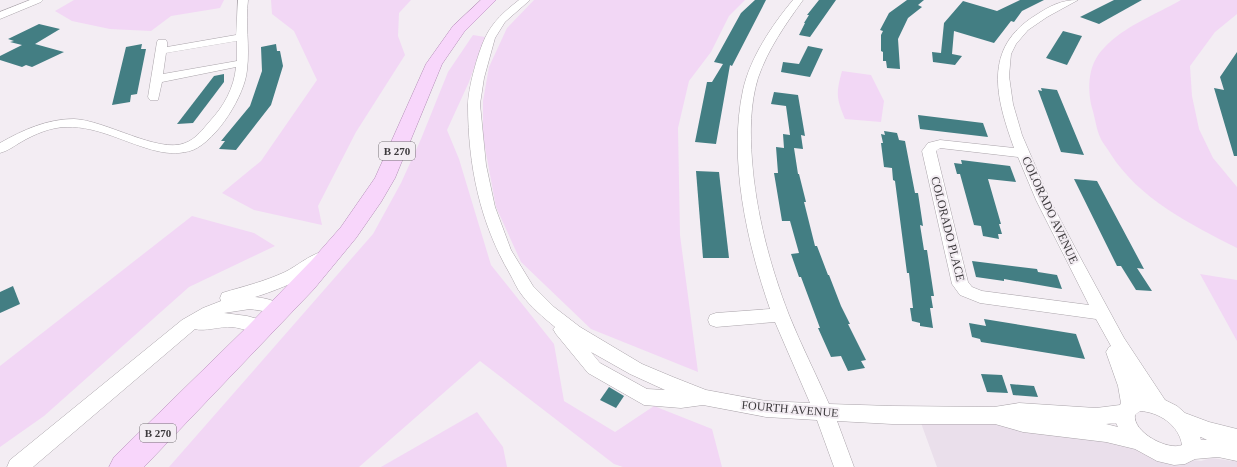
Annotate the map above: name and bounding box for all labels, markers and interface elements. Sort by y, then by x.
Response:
road number: B 270 [379,142,415,160]
street label: COLORADO AVENUE [1019,154,1081,266]
street label: COLORADO PLACE [928,175,968,283]
street label: FOURTH AVENUE [741,398,839,420]
road number: B 270 [140,424,176,442]

